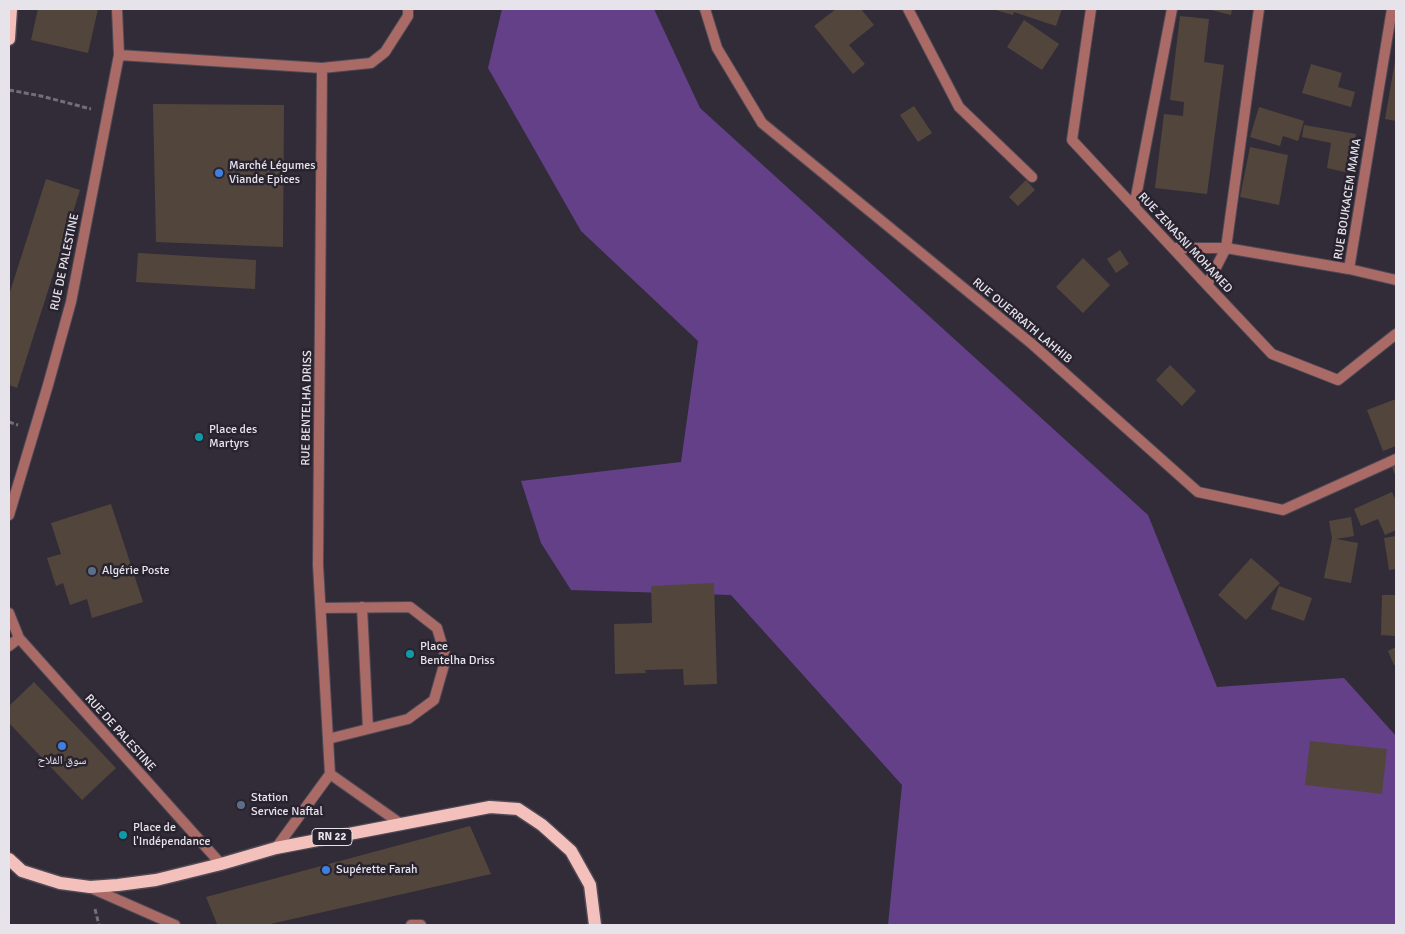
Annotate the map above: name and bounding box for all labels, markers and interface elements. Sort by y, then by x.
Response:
street label: RUE BOUKACEM MAMA [1331,137,1365,261]
place label: Marché Légumes Viande Epices [229,159,315,187]
marker: Marché Légumes Viande Epices [213,167,225,179]
street label: RUE ZENASNI MOHAMED [1135,190,1235,296]
street label: RUE DE PALESTINE [48,212,82,312]
street label: RUE OUERRATH LAHHIB [969,275,1075,367]
street label: RUE BENTELHA DRISS [299,350,315,466]
place label: Place des Martyrs [209,423,257,451]
marker: Place des Martyrs [193,431,205,443]
place label: Algérie Poste [102,564,170,578]
marker: Algérie Poste [86,565,98,577]
place label: Place Bentelha Driss [420,640,495,668]
marker: Place Bentelha Driss [404,648,416,660]
street label: RUE DE PALESTINE [82,691,158,775]
marker: سوق الفلاح [56,740,68,752]
place label: سوق الفلاح [38,754,86,768]
place label: Station Service Naftal [251,791,323,819]
marker: Station Service Naftal [235,799,247,811]
place label: Place de l'Indépendance [133,821,211,849]
marker: Place de l'Indépendance [117,829,129,841]
road number: RN 22 [312,829,352,846]
place label: Supérette Farah [336,863,418,877]
marker: Supérette Farah [320,864,332,876]

